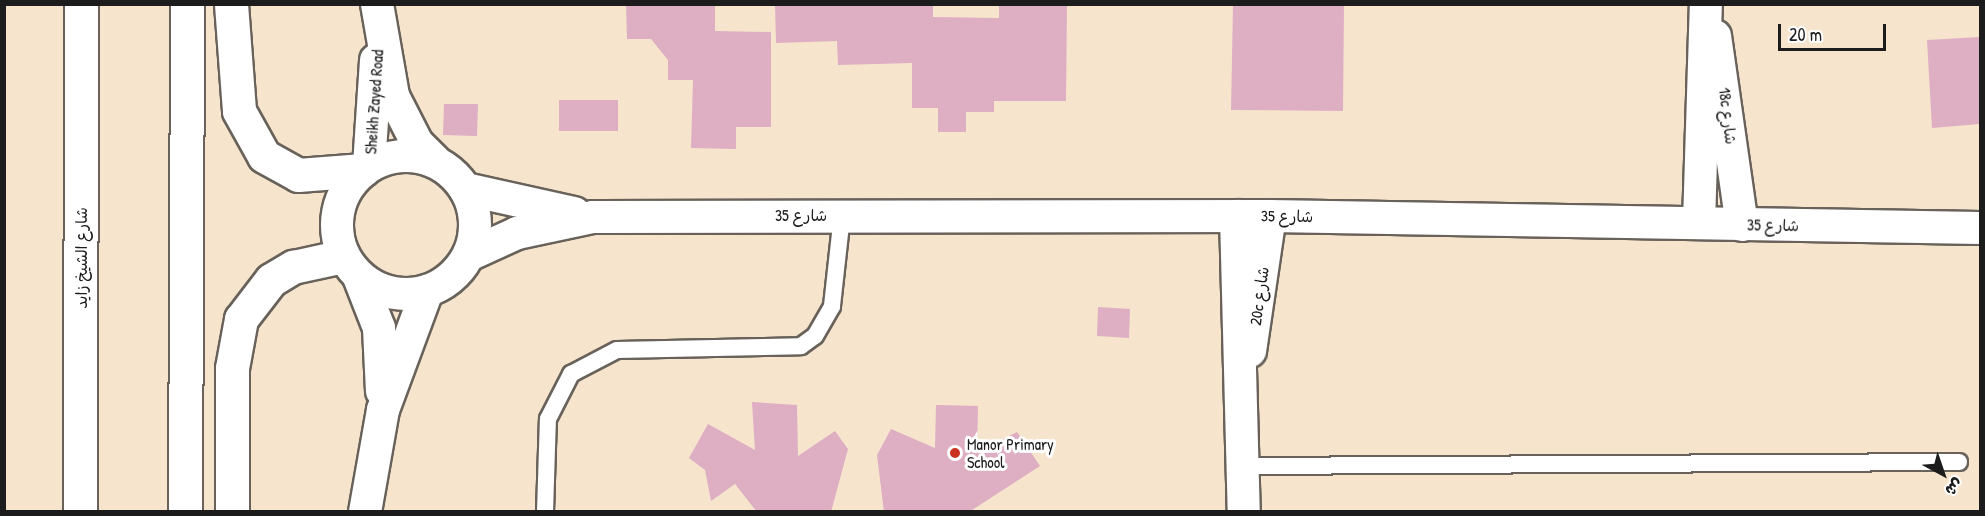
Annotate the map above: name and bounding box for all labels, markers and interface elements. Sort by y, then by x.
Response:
scale bar [1781,12,1889,50]
text: 20 m [1789,22,1822,47]
street label: Sheikh Zayed Road [361,49,387,155]
street label: 18c شارع [1715,86,1741,146]
street label: شارع 35 [775,205,827,225]
street label: شارع 35 [1261,206,1313,226]
street label: شارع الشيخ زايد [71,207,91,309]
street label: شارع 35 [1747,215,1799,235]
street label: 20c شارع [1245,265,1273,327]
place label: Manor Primary School [967,434,1054,472]
north arrow [1913,444,1973,504]
marker: Manor Primary School [948,446,962,460]
text: ش [1941,474,1968,502]

